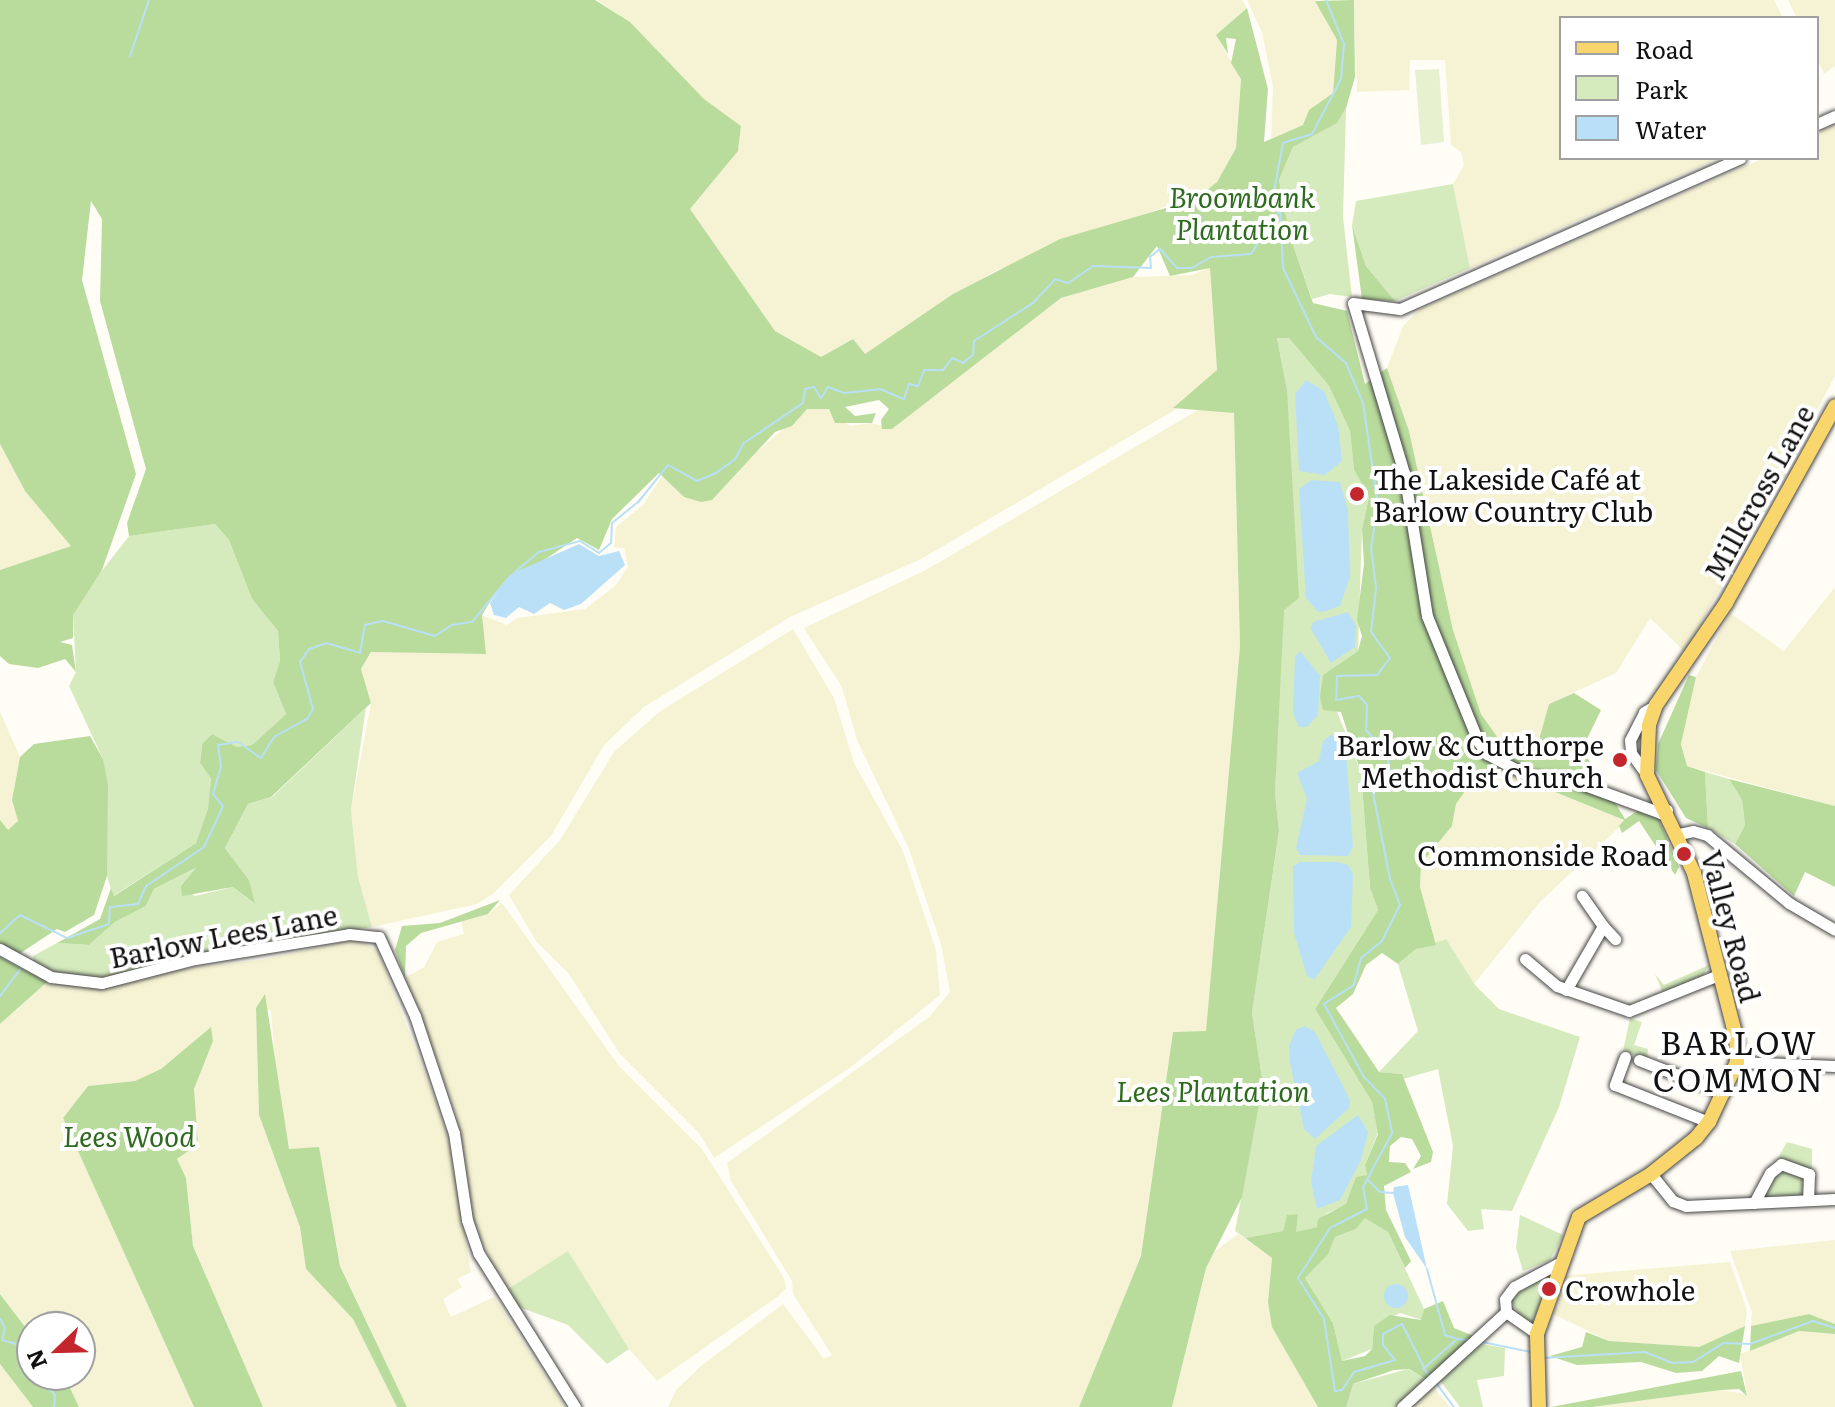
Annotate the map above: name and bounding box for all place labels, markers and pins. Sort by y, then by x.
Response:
place label: The Lakeside Café at Barlow Country Club [1373,461,1653,527]
marker: The Lakeside Café at Barlow Country Club [1348,485,1366,503]
place label: Barlow & Cutthorpe Methodist Church [1337,727,1604,793]
marker: Barlow & Cutthorpe Methodist Church [1611,751,1629,769]
place label: Commonside Road [1417,837,1668,871]
marker: Commonside Road [1675,845,1693,863]
place label: Crowhole [1565,1272,1695,1306]
marker: Crowhole [1540,1280,1558,1298]

